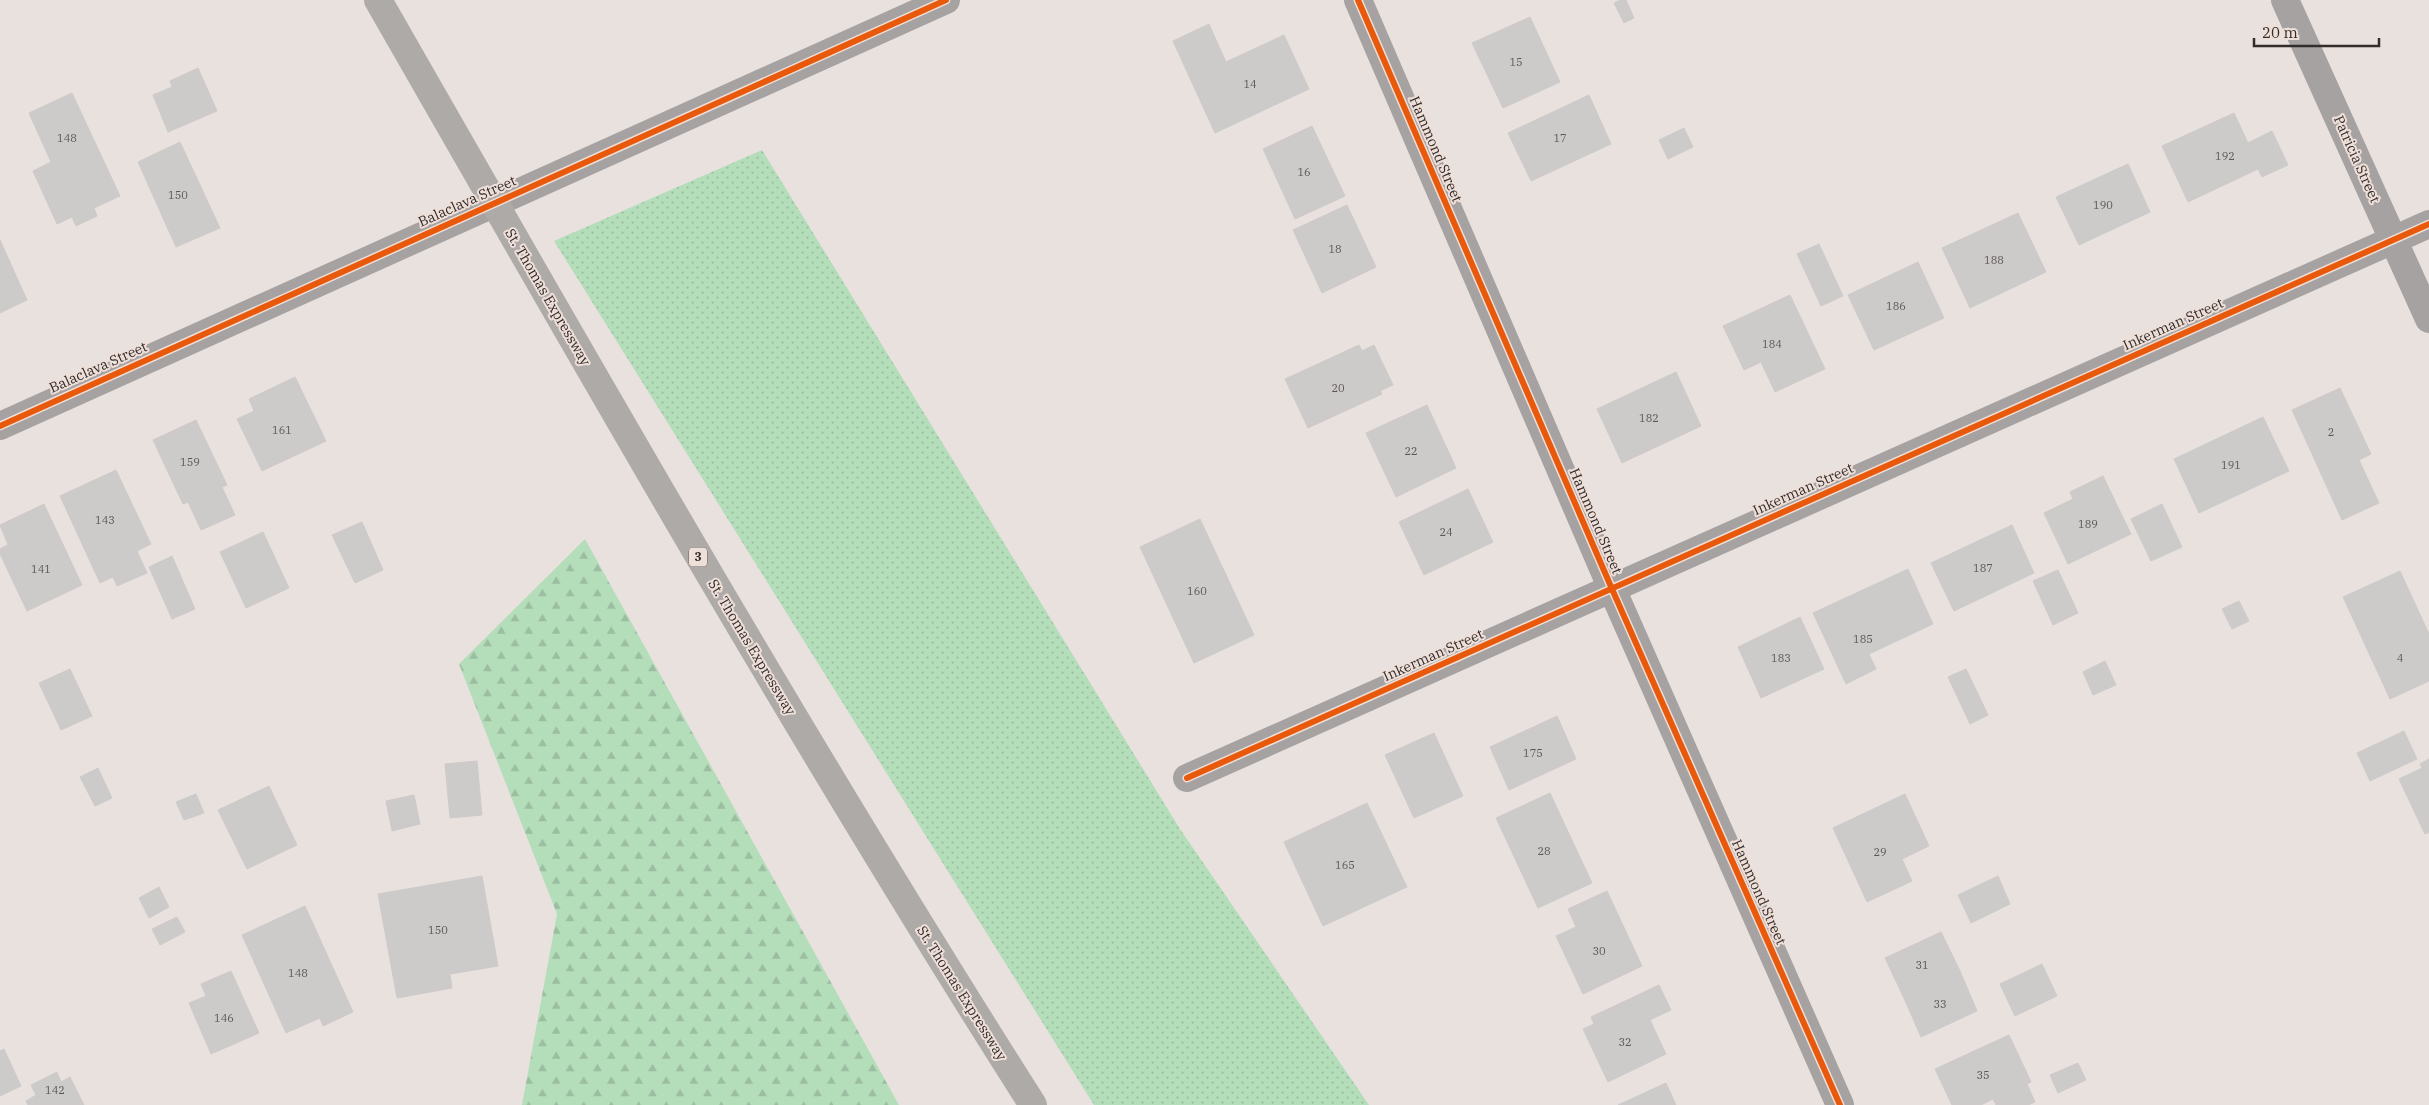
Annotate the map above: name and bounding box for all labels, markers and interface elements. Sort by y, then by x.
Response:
scale bar [2254,15,2379,47]
text: 20 m [2262,23,2298,42]
house number: 15 [1509,55,1523,69]
house number: 14 [1243,77,1257,91]
street label: Hammond Street [1406,93,1466,205]
street label: Patricia Street [2330,113,2384,205]
house number: 148 [57,131,77,145]
house number: 17 [1553,131,1567,145]
house number: 192 [2215,149,2235,163]
house number: 16 [1297,165,1311,179]
street label: Balaclava Street [415,171,519,231]
house number: 150 [168,188,188,202]
house number: 190 [2093,198,2113,212]
street label: St. Thomas Expressway [501,225,595,369]
house number: 18 [1328,242,1342,256]
house number: 188 [1984,253,2004,267]
street label: Inkerman Street [2120,294,2226,354]
house number: 186 [1886,299,1906,313]
street label: Balaclava Street [46,337,150,397]
house number: 184 [1762,337,1782,351]
house number: 20 [1331,381,1345,395]
house number: 182 [1639,411,1659,425]
house number: 161 [272,423,292,437]
house number: 2 [2328,425,2334,439]
house number: 22 [1404,444,1418,458]
house number: 159 [180,455,200,469]
house number: 191 [2221,458,2241,472]
street label: Inkerman Street [1750,459,1856,519]
street label: Hammond Street [1566,465,1626,577]
house number: 143 [95,513,115,527]
house number: 189 [2078,517,2098,531]
house number: 24 [1439,525,1453,539]
road number: 3 [689,548,707,566]
house number: 187 [1973,561,1993,575]
house number: 141 [31,562,51,576]
street label: St. Thomas Expressway [704,576,800,719]
house number: 160 [1187,584,1207,598]
street label: Inkerman Street [1380,625,1486,685]
house number: 185 [1853,632,1873,646]
house number: 183 [1771,651,1791,665]
house number: 4 [2397,651,2404,665]
house number: 175 [1523,746,1543,760]
street label: Hammond Street [1728,837,1790,947]
house number: 28 [1537,844,1551,858]
house number: 29 [1873,845,1887,859]
house number: 165 [1335,858,1355,872]
street label: St. Thomas Expressway [913,922,1011,1064]
house number: 150 [428,923,448,937]
house number: 30 [1592,944,1606,958]
house number: 31 [1915,958,1929,972]
house number: 148 [288,966,308,980]
house number: 33 [1933,997,1947,1011]
house number: 146 [214,1011,234,1025]
house number: 32 [1618,1035,1632,1049]
house number: 35 [1976,1068,1990,1082]
house number: 142 [45,1083,65,1097]

